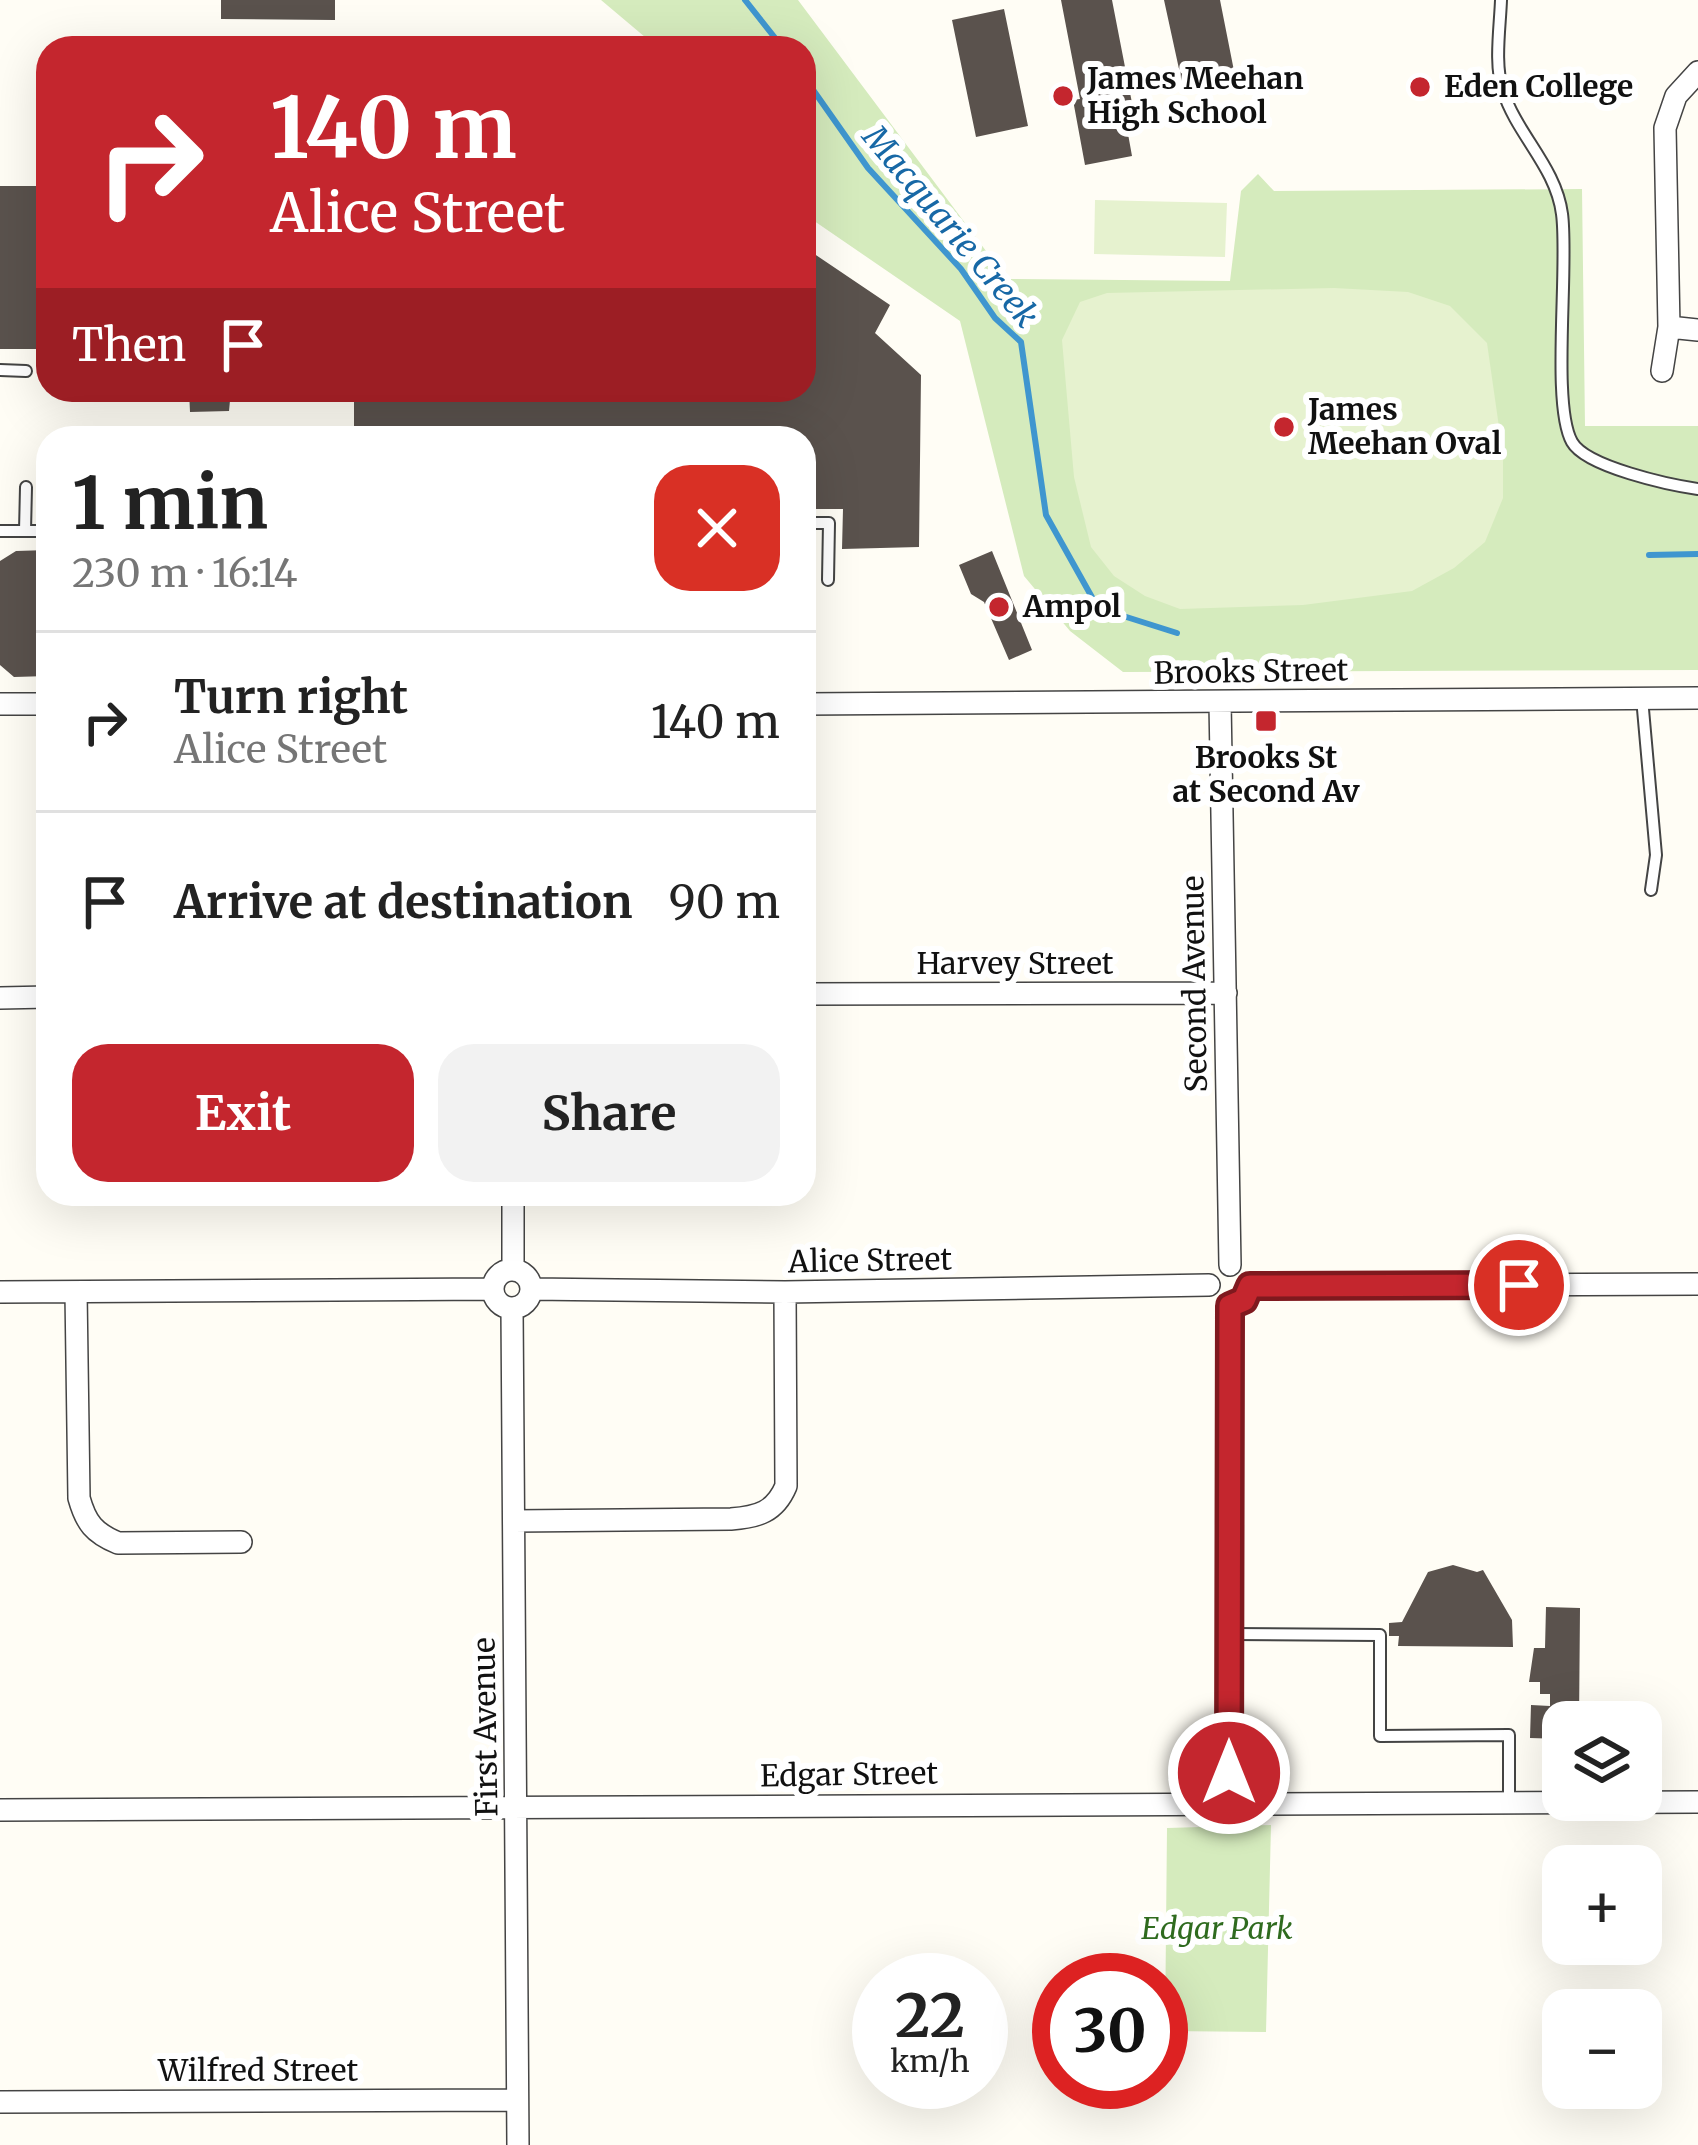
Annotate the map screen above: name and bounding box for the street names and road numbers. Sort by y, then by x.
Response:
street label: Brooks Street [1153,650,1349,692]
street label: Second Avenue [1173,875,1215,1093]
street label: Harvey Street [917,944,1114,982]
street label: Alice Street [787,1240,953,1280]
street label: First Avenue [464,1637,506,1817]
street label: Edgar Street [760,1753,939,1795]
street label: Wilfred Street [157,2051,358,2089]

